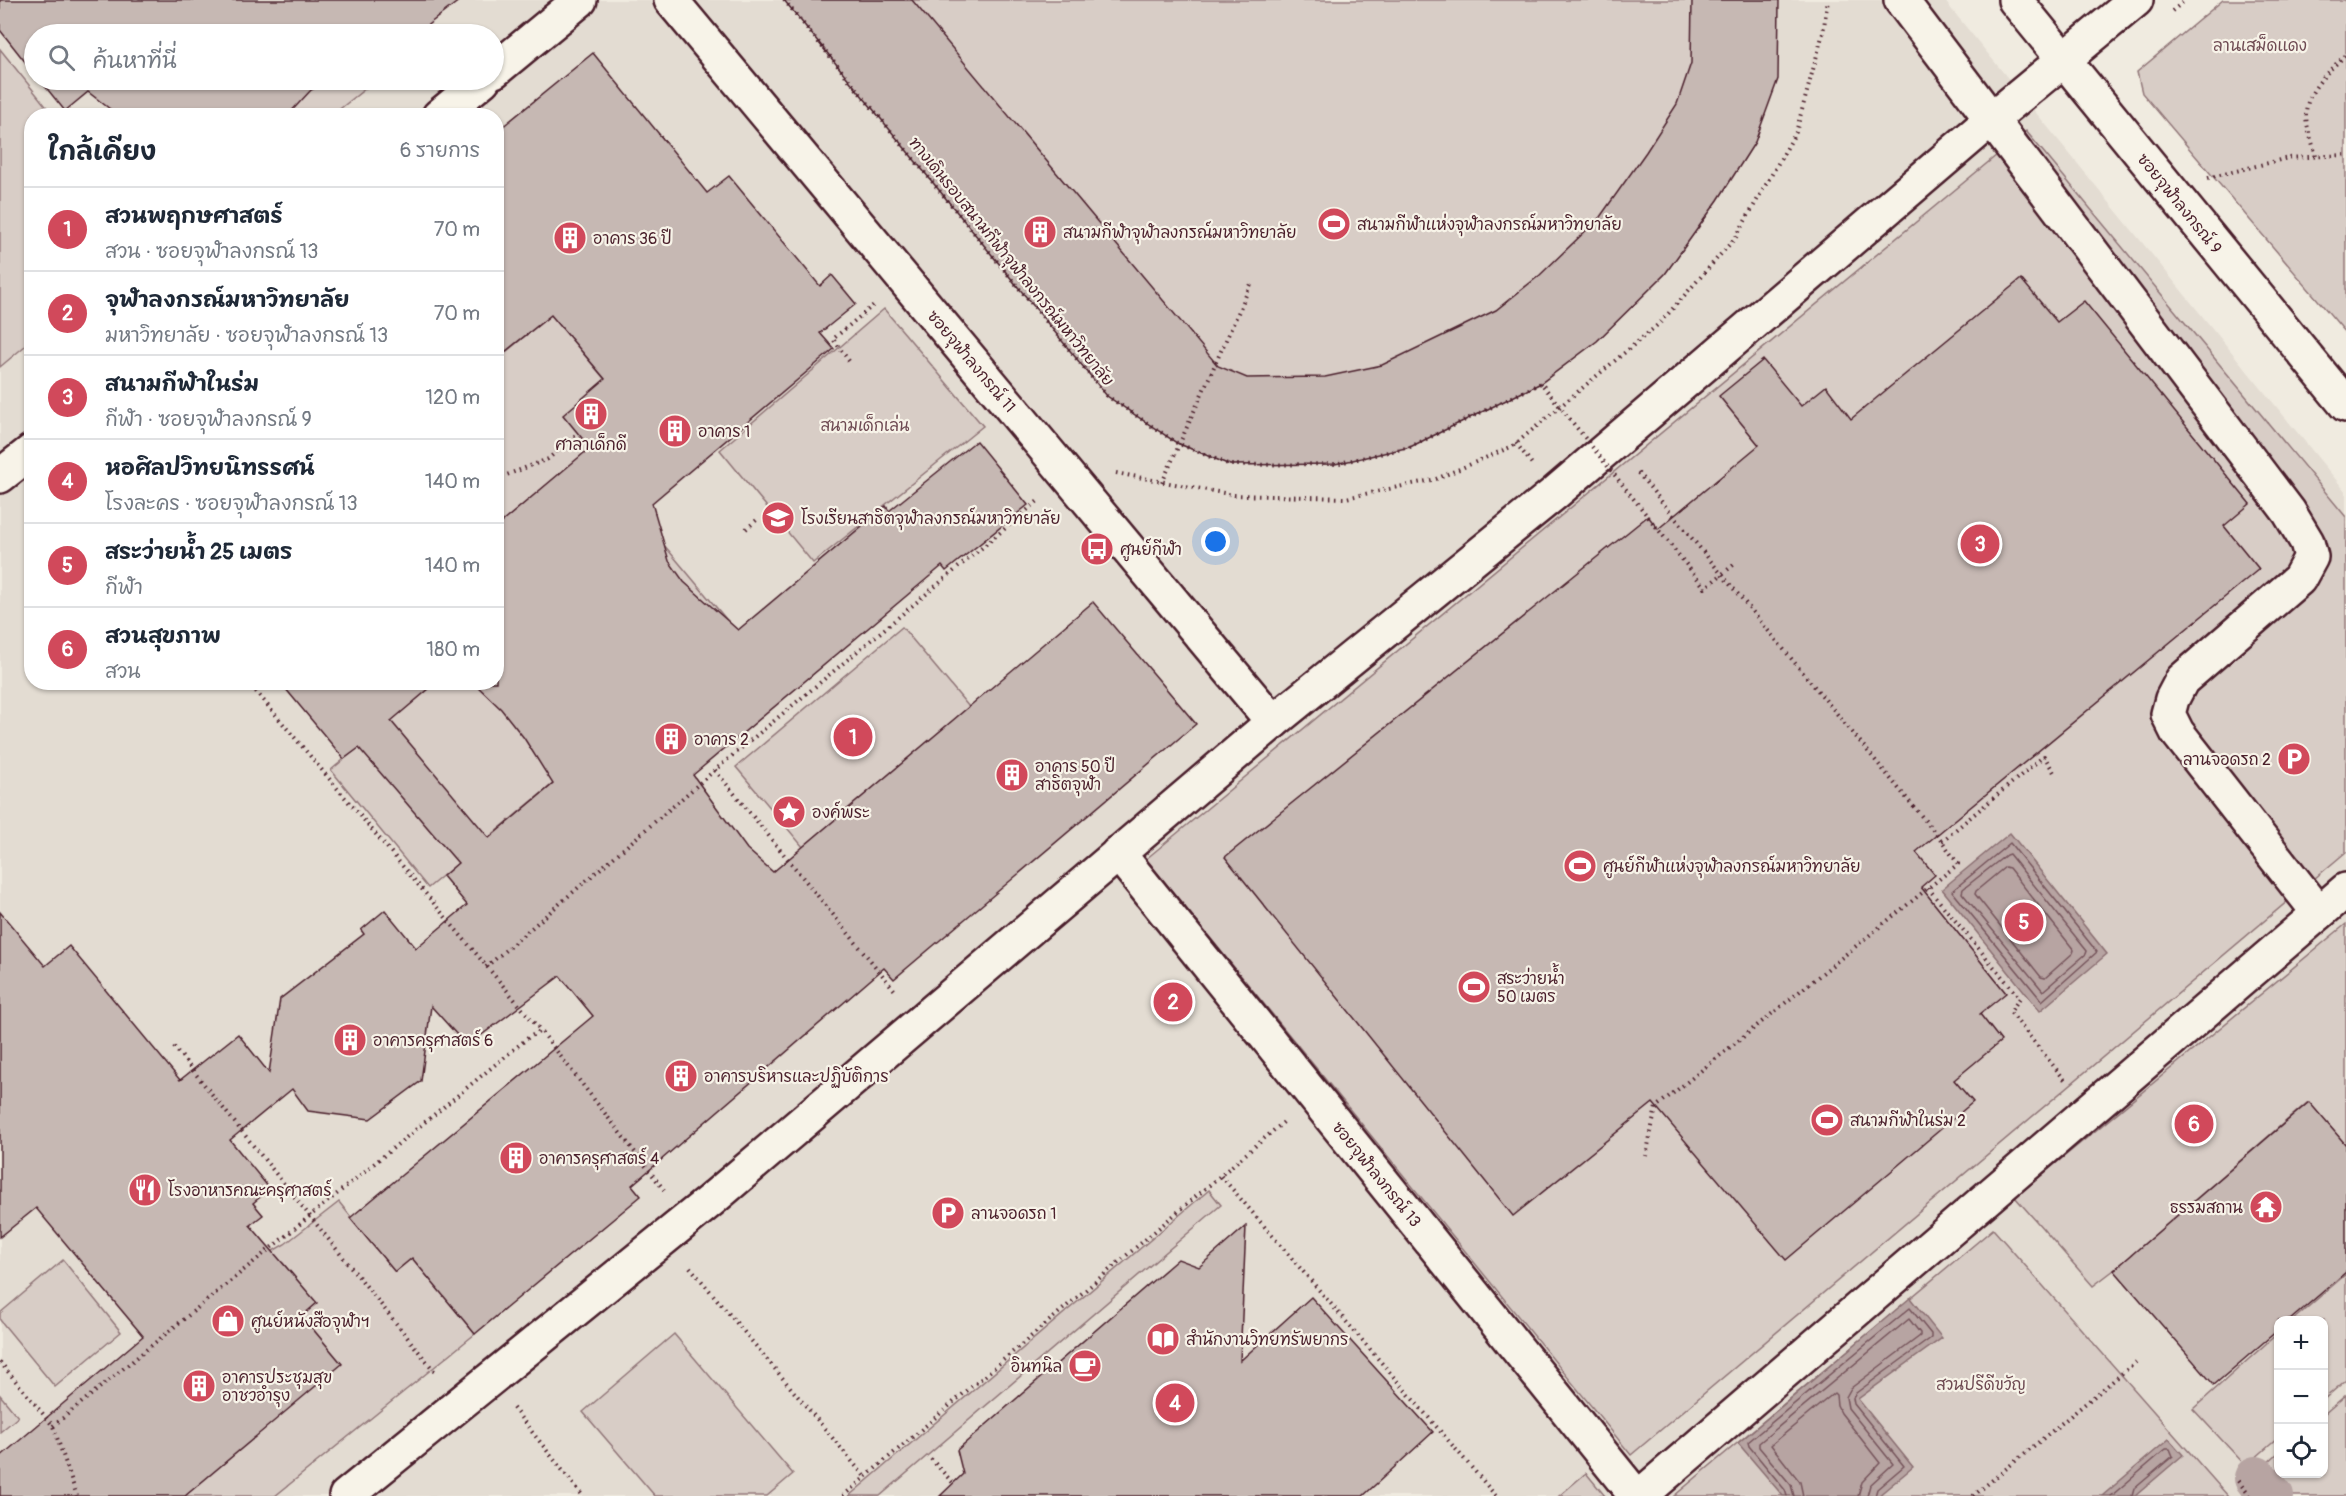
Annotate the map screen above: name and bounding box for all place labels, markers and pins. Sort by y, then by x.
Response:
sports icon: สนามกีฬาแห่งจุฬาลงกรณ์มหาวิทยาลัย [1316,206,1352,242]
place label: สนามกีฬาแห่งจุฬาลงกรณ์มหาวิทยาลัย [1357,213,1622,237]
building icon: สนามกีฬาจุฬาลงกรณ์มหาวิทยาลัย [1022,214,1058,250]
building icon: อาคาร 36 ปี [552,220,588,256]
place label: สนามกีฬาจุฬาลงกรณ์มหาวิทยาลัย [1063,221,1297,245]
place label: อาคาร 36 ปี [593,228,672,249]
building icon: ศาลาเด็กดี [573,396,609,432]
building icon: อาคาร 1 [657,413,693,449]
place label: อาคาร 1 [698,422,750,442]
place label: ศาลาเด็กดี [555,433,627,455]
school or university icon: โรงเรียนสาธิตจุฬาลงกรณ์มหาวิทยาลัย [760,500,796,536]
place label: โรงเรียนสาธิตจุฬาลงกรณ์มหาวิทยาลัย [801,507,1061,531]
pin: 3 [1960,522,2000,566]
bus stop icon: ศูนย์กีฬา [1079,531,1115,567]
place label: ศูนย์กีฬา [1120,538,1182,562]
pin: 1 [834,714,872,760]
building icon: อาคาร 2 [653,721,689,757]
place label: อาคาร 2 [694,730,749,750]
parking icon: ลานจอดรถ 2 [2276,741,2312,777]
place label: ลานจอดรถ 2 [2183,750,2271,770]
place label: อาคาร 50 ปี สาธิตจุฬา [1035,756,1115,797]
building icon: อาคาร 50 ปี สาธิตจุฬา [994,757,1030,793]
place icon: องค์พระ [771,794,807,830]
place label: องค์พระ [812,801,870,823]
sports icon: ศูนย์กีฬาแห่งจุฬาลงกรณ์มหาวิทยาลัย [1562,848,1598,884]
place label: ศูนย์กีฬาแห่งจุฬาลงกรณ์มหาวิทยาลัย [1603,855,1861,879]
pin: 5 [2004,900,2044,944]
place label: สระว่ายน้ำ 50 เมตร [1497,963,1565,1007]
sports icon: สระว่ายน้ำ 50 เมตร [1456,969,1492,1005]
pin: 2 [1154,980,1192,1024]
building icon: อาคารครุศาสตร์ 6 [332,1022,368,1058]
place label: อาคารครุศาสตร์ 6 [373,1029,493,1053]
building icon: อาคารบริหารและปฏิบัติการ [663,1058,699,1094]
place label: อาคารบริหารและปฏิบัติการ [704,1066,889,1088]
sports icon: สนามกีฬาในร่ม 2 [1809,1102,1845,1138]
pin: 6 [2174,1102,2214,1146]
place label: สนามกีฬาในร่ม 2 [1850,1109,1966,1131]
building icon: อาคารครุศาสตร์ 4 [498,1140,534,1176]
place label: อาคารครุศาสตร์ 4 [539,1147,659,1171]
restaurant icon: โรงอาหารคณะครุศาสตร์ [127,1172,163,1208]
place label: โรงอาหารคณะครุศาสตร์ [168,1179,332,1203]
temple icon: ธรรมสถาน [2248,1189,2284,1225]
parking icon: ลานจอดรถ 1 [930,1195,966,1231]
place label: ธรรมสถาน [2170,1198,2243,1218]
place label: ลานจอดรถ 1 [971,1204,1056,1224]
shop icon: ศูนย์หนังสือจุฬาฯ [210,1303,246,1339]
place label: ศูนย์หนังสือจุฬาฯ [251,1310,370,1334]
library icon: สำนักงานวิทยทรัพยากร [1145,1321,1181,1357]
place label: สำนักงานวิทยทรัพยากร [1186,1329,1349,1350]
cafe icon: อินทนิล [1067,1348,1103,1384]
place label: อินทนิล [1011,1356,1062,1377]
building icon: อาคารประชุมสุข อาชวอำรุง [181,1368,217,1404]
place label: อาคารประชุมสุข อาชวอำรุง [222,1368,332,1408]
pin: 4 [1156,1380,1194,1426]

